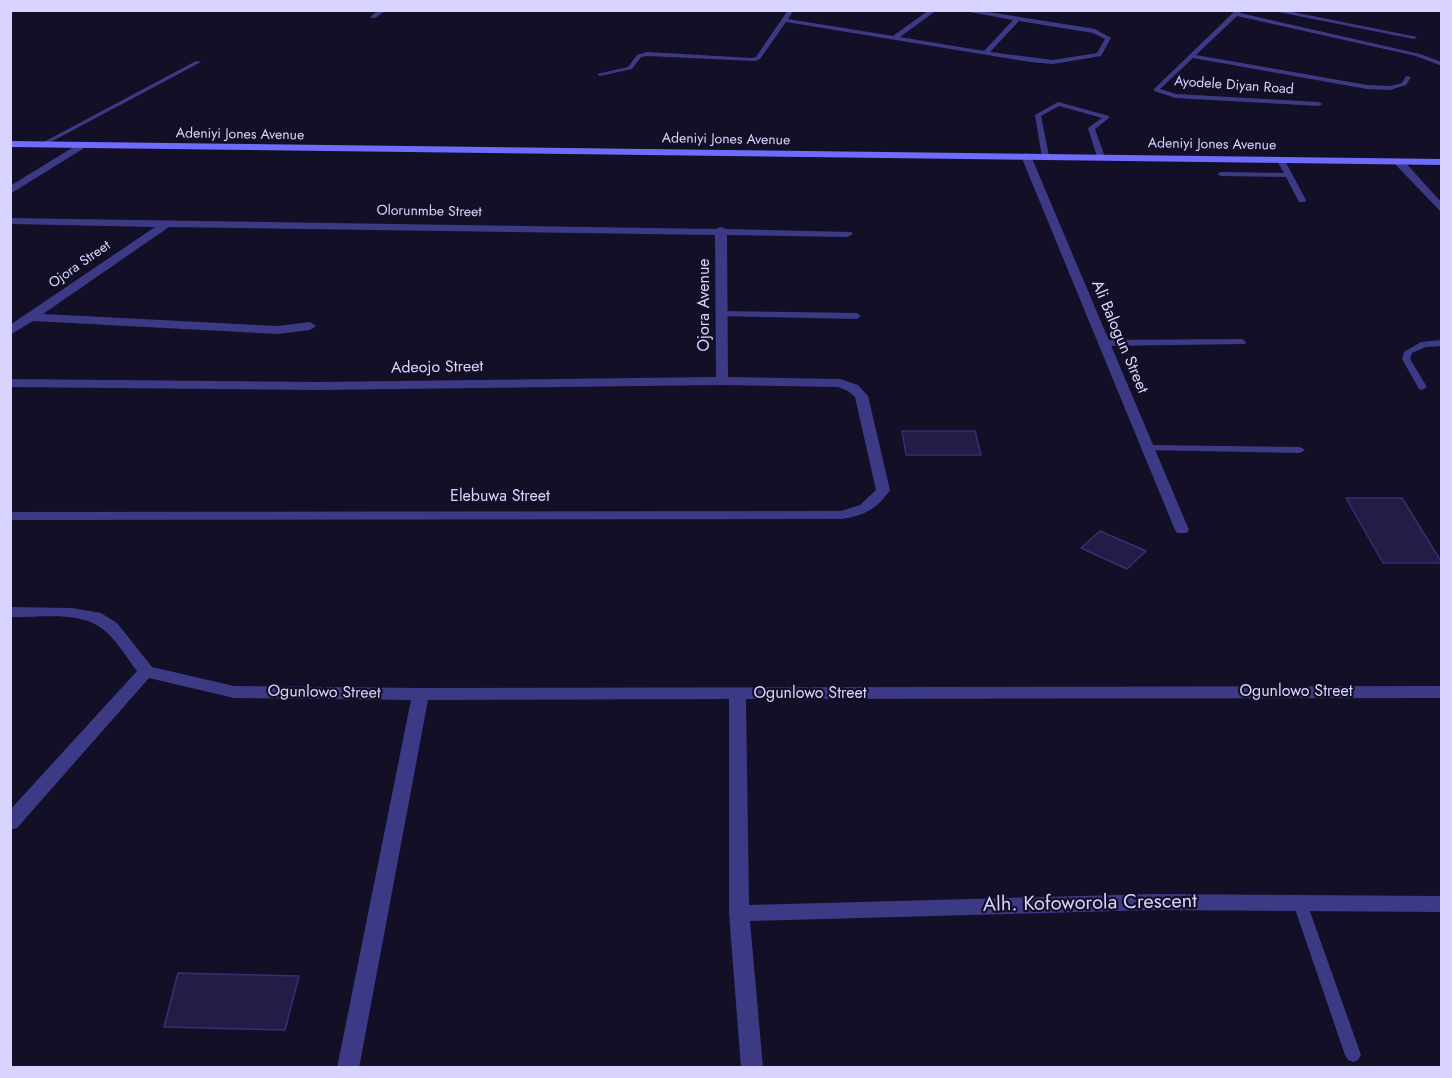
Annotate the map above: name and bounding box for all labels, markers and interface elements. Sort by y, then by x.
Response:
street label: Ayodele Diyan Road [1174,73,1294,99]
street label: Adeniyi Jones Avenue [176,125,304,145]
street label: Adeniyi Jones Avenue [662,130,790,150]
street label: Adeniyi Jones Avenue [1148,135,1276,155]
street label: Olorunmbe Street [376,203,482,221]
street label: Ojora Street [46,238,114,292]
street label: Ojora Avenue [695,258,715,352]
street label: Ali Balogun Street [1086,277,1152,397]
street label: Adeojo Street [391,358,483,378]
street label: Elebuwa Street [450,487,550,507]
street label: Ogunlowo Street [267,682,381,704]
street label: Ogunlowo Street [1239,682,1353,702]
street label: Ogunlowo Street [753,684,867,704]
street label: Alh. Kofoworola Crescent [983,890,1197,918]

